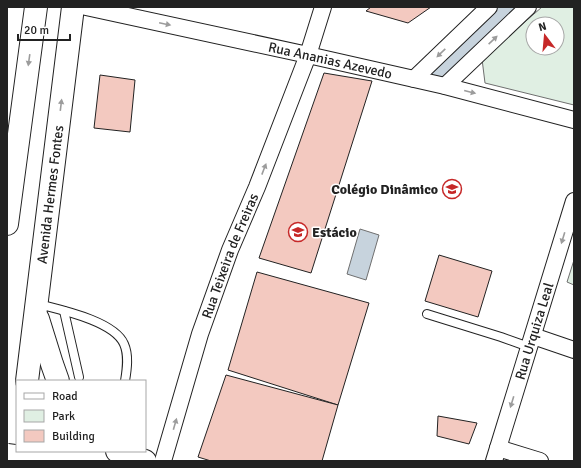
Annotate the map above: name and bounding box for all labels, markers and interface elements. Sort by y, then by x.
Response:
scale bar [18,16,70,42]
north arrow [525,16,565,56]
text: N [537,20,548,34]
one-way arrow [159,22,171,28]
text: 20 m [24,23,49,38]
one-way arrow [488,35,498,45]
street label: Rua Ananias Azevedo [267,38,394,82]
one-way arrow [436,49,446,58]
one-way arrow [26,53,32,66]
one-way arrow [463,90,476,96]
one-way arrow [58,99,64,111]
street label: Avenida Hermes Fontes [33,124,67,265]
one-way arrow [261,163,267,175]
school or university icon: Colégio Dinâmico [441,178,463,200]
place label: Colégio Dinâmico [331,181,438,198]
street label: Rua Teixeira de Freiras [198,190,262,321]
school or university icon: Estácio [287,221,309,243]
place label: Estácio [312,224,357,241]
one-way arrow [560,232,566,244]
street label: Rua Urquiza Leal [511,280,557,382]
legend [16,380,146,452]
text: Road [52,389,78,404]
one-way arrow [509,397,515,409]
text: Park [52,409,75,424]
one-way arrow [172,417,178,430]
text: Building [52,429,95,444]

